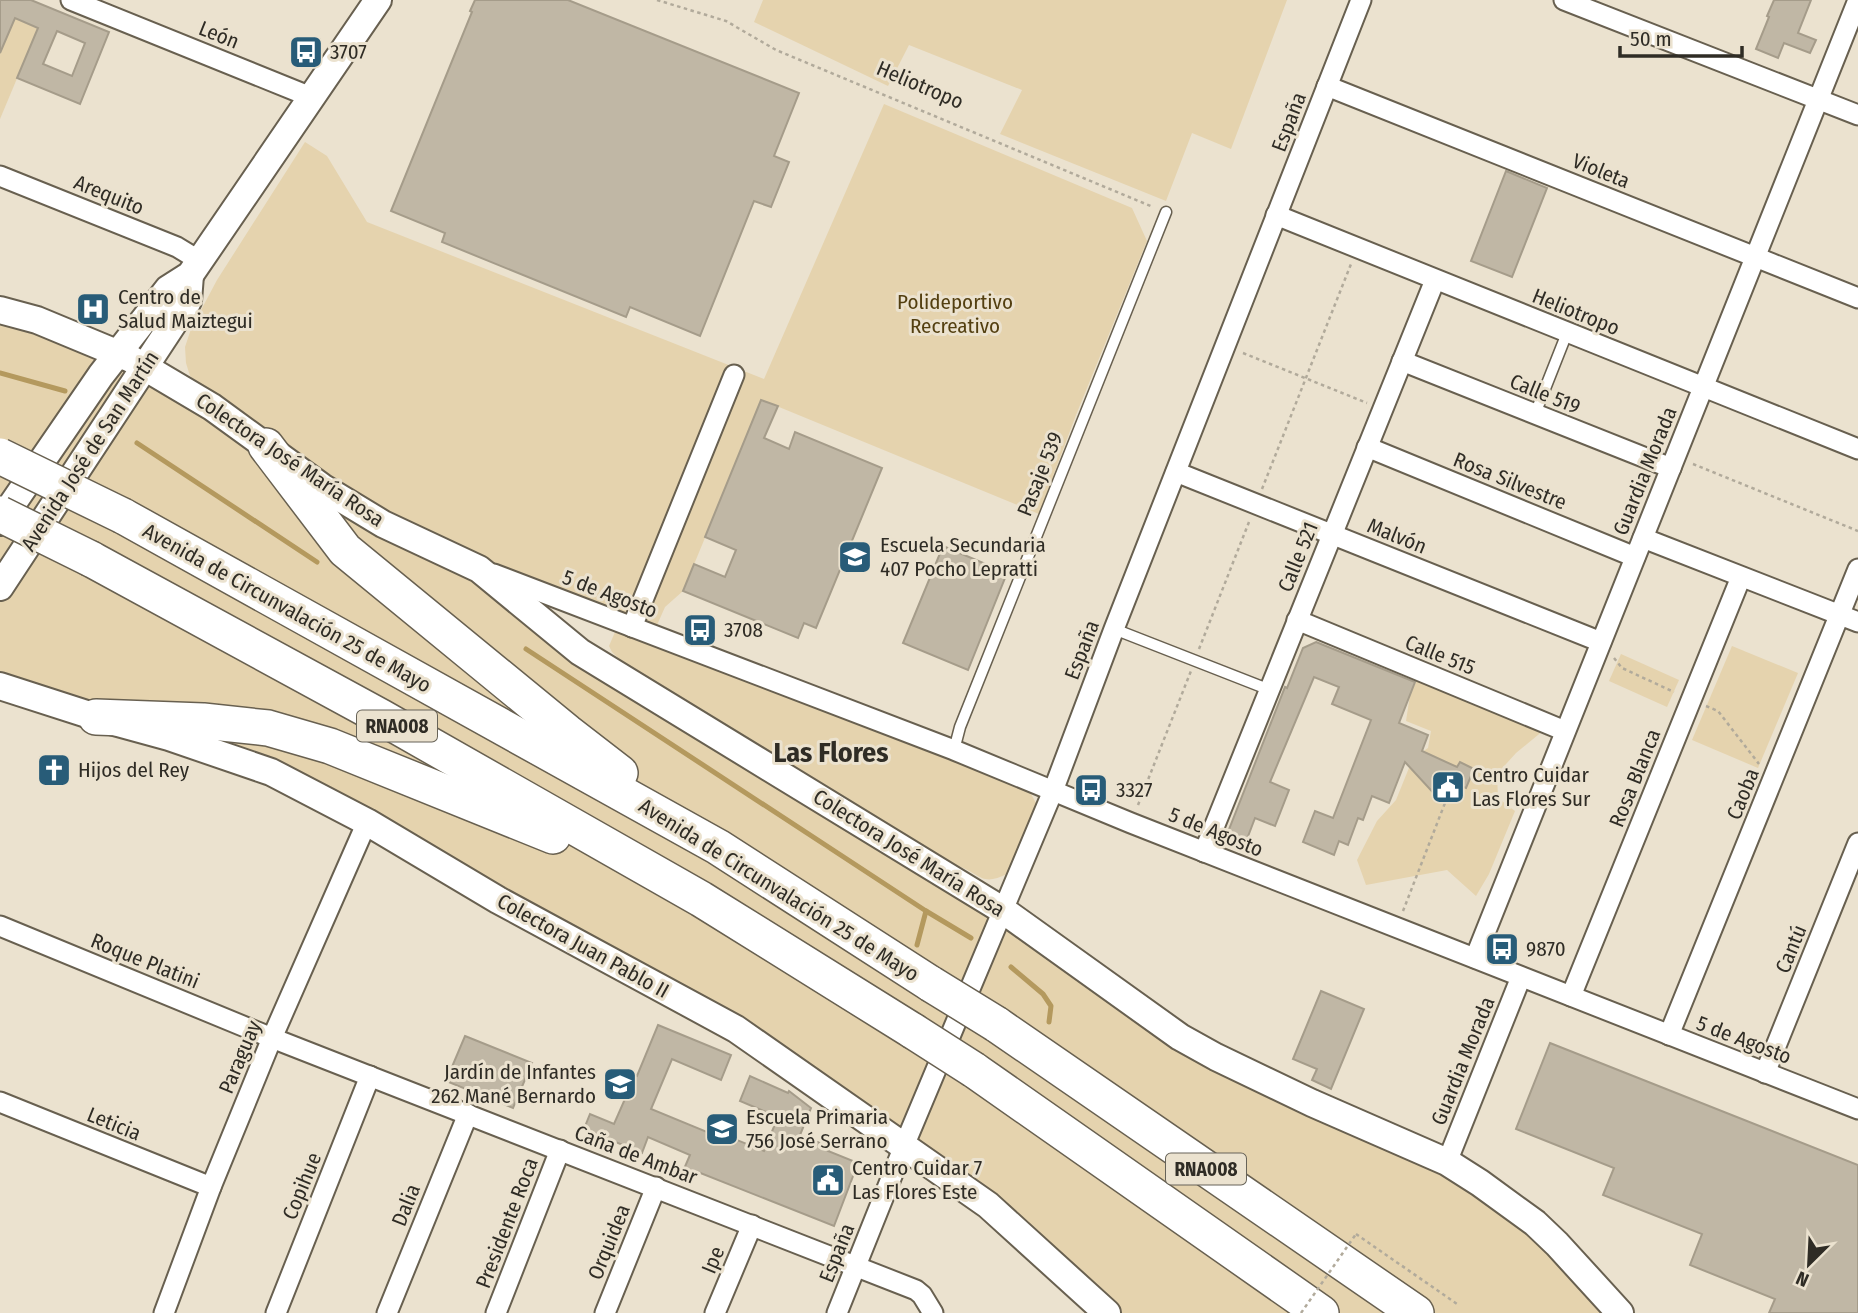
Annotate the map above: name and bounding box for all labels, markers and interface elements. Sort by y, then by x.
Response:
scale bar [1620,14,1742,58]
street label: León [195,15,243,55]
text: 50 m [1630,26,1672,52]
bus stop icon: 3707 [287,33,325,71]
place label: 3707 [330,39,367,65]
street label: Heliotropo [873,55,967,115]
street label: España [1266,89,1312,155]
street label: Violeta [1568,148,1634,194]
street label: Arequito [70,169,148,221]
street label: Heliotropo [1529,283,1623,341]
place label: Centro de Salud Maiztegui [118,284,253,334]
park label: Polideportivo Recreativo [897,289,1013,339]
hospital icon: Centro de Salud Maiztegui [74,290,112,328]
street label: Avenida José de San Martín [15,346,165,556]
street label: Calle 519 [1506,368,1584,420]
street label: Colectora José María Rosa [191,387,389,533]
street label: Guardia Morada [1607,403,1683,539]
street label: Pasaje 539 [1011,428,1069,520]
street label: Rosa Silvestre [1450,446,1570,516]
street label: Malvón [1364,512,1430,560]
street label: Avenida de Circunvalación 25 de Mayo [138,518,436,698]
street label: Calle 521 [1272,518,1324,596]
place label: Escuela Secundaria 407 Pocho Lepratti [880,532,1046,582]
school or university icon: Escuela Secundaria 407 Pocho Lepratti [836,538,874,576]
street label: 5 de Agosto [559,564,661,624]
bus stop icon: 3708 [681,611,719,649]
place label: 3708 [724,617,763,643]
street label: España [1059,617,1105,683]
street label: Calle 515 [1401,629,1479,681]
road number: RNA008 [357,710,437,741]
street label: Rosa Blanca [1604,725,1666,831]
district label: Las Flores [773,736,889,769]
church icon: Hijos del Rey [35,751,73,789]
place label: Hijos del Rey [78,757,190,783]
place label: Centro Cuidar Las Flores Sur [1472,762,1591,812]
street label: Caoba [1721,765,1765,823]
public building icon: Centro Cuidar Las Flores Sur [1429,768,1467,806]
bus stop icon: 3327 [1072,771,1110,809]
place label: 3327 [1116,777,1152,803]
street label: Colectora José María Rosa [808,783,1010,923]
street label: Avenida de Circunvalación 25 de Mayo [634,793,924,987]
street label: 5 de Agosto [1165,801,1267,863]
street label: Colectora Juan Pablo II [493,888,673,1004]
street label: Cantú [1770,921,1812,977]
street label: Roque Platini [87,927,203,995]
bus stop icon: 9870 [1483,930,1521,968]
place label: 9870 [1526,936,1566,962]
street label: Guardia Morada [1425,993,1501,1129]
street label: 5 de Agosto [1693,1010,1795,1070]
street label: Paraguay [213,1016,267,1097]
place label: Jardín de Infantes 262 Mané Bernardo [431,1059,596,1109]
school or university icon: Jardín de Infantes 262 Mané Bernardo [601,1065,639,1103]
street label: Leticia [83,1101,145,1147]
place label: Escuela Primaria 756 José Serrano [746,1104,888,1154]
school or university icon: Escuela Primaria 756 José Serrano [703,1110,741,1148]
street label: Caña de Ambar [571,1120,702,1191]
street label: Copihue [277,1149,327,1223]
street label: Presidente Roca [470,1154,544,1292]
road number: RNA008 [1166,1154,1246,1184]
place label: Centro Cuidar 7 Las Flores Este [852,1155,982,1205]
public building icon: Centro Cuidar 7 Las Flores Este [809,1161,847,1199]
street label: Dalia [386,1180,426,1230]
street label: Orquidea [582,1200,636,1284]
street label: España [813,1220,861,1286]
north arrow [1774,1229,1844,1299]
street label: Ipe [696,1242,730,1278]
text: N [1792,1266,1812,1292]

